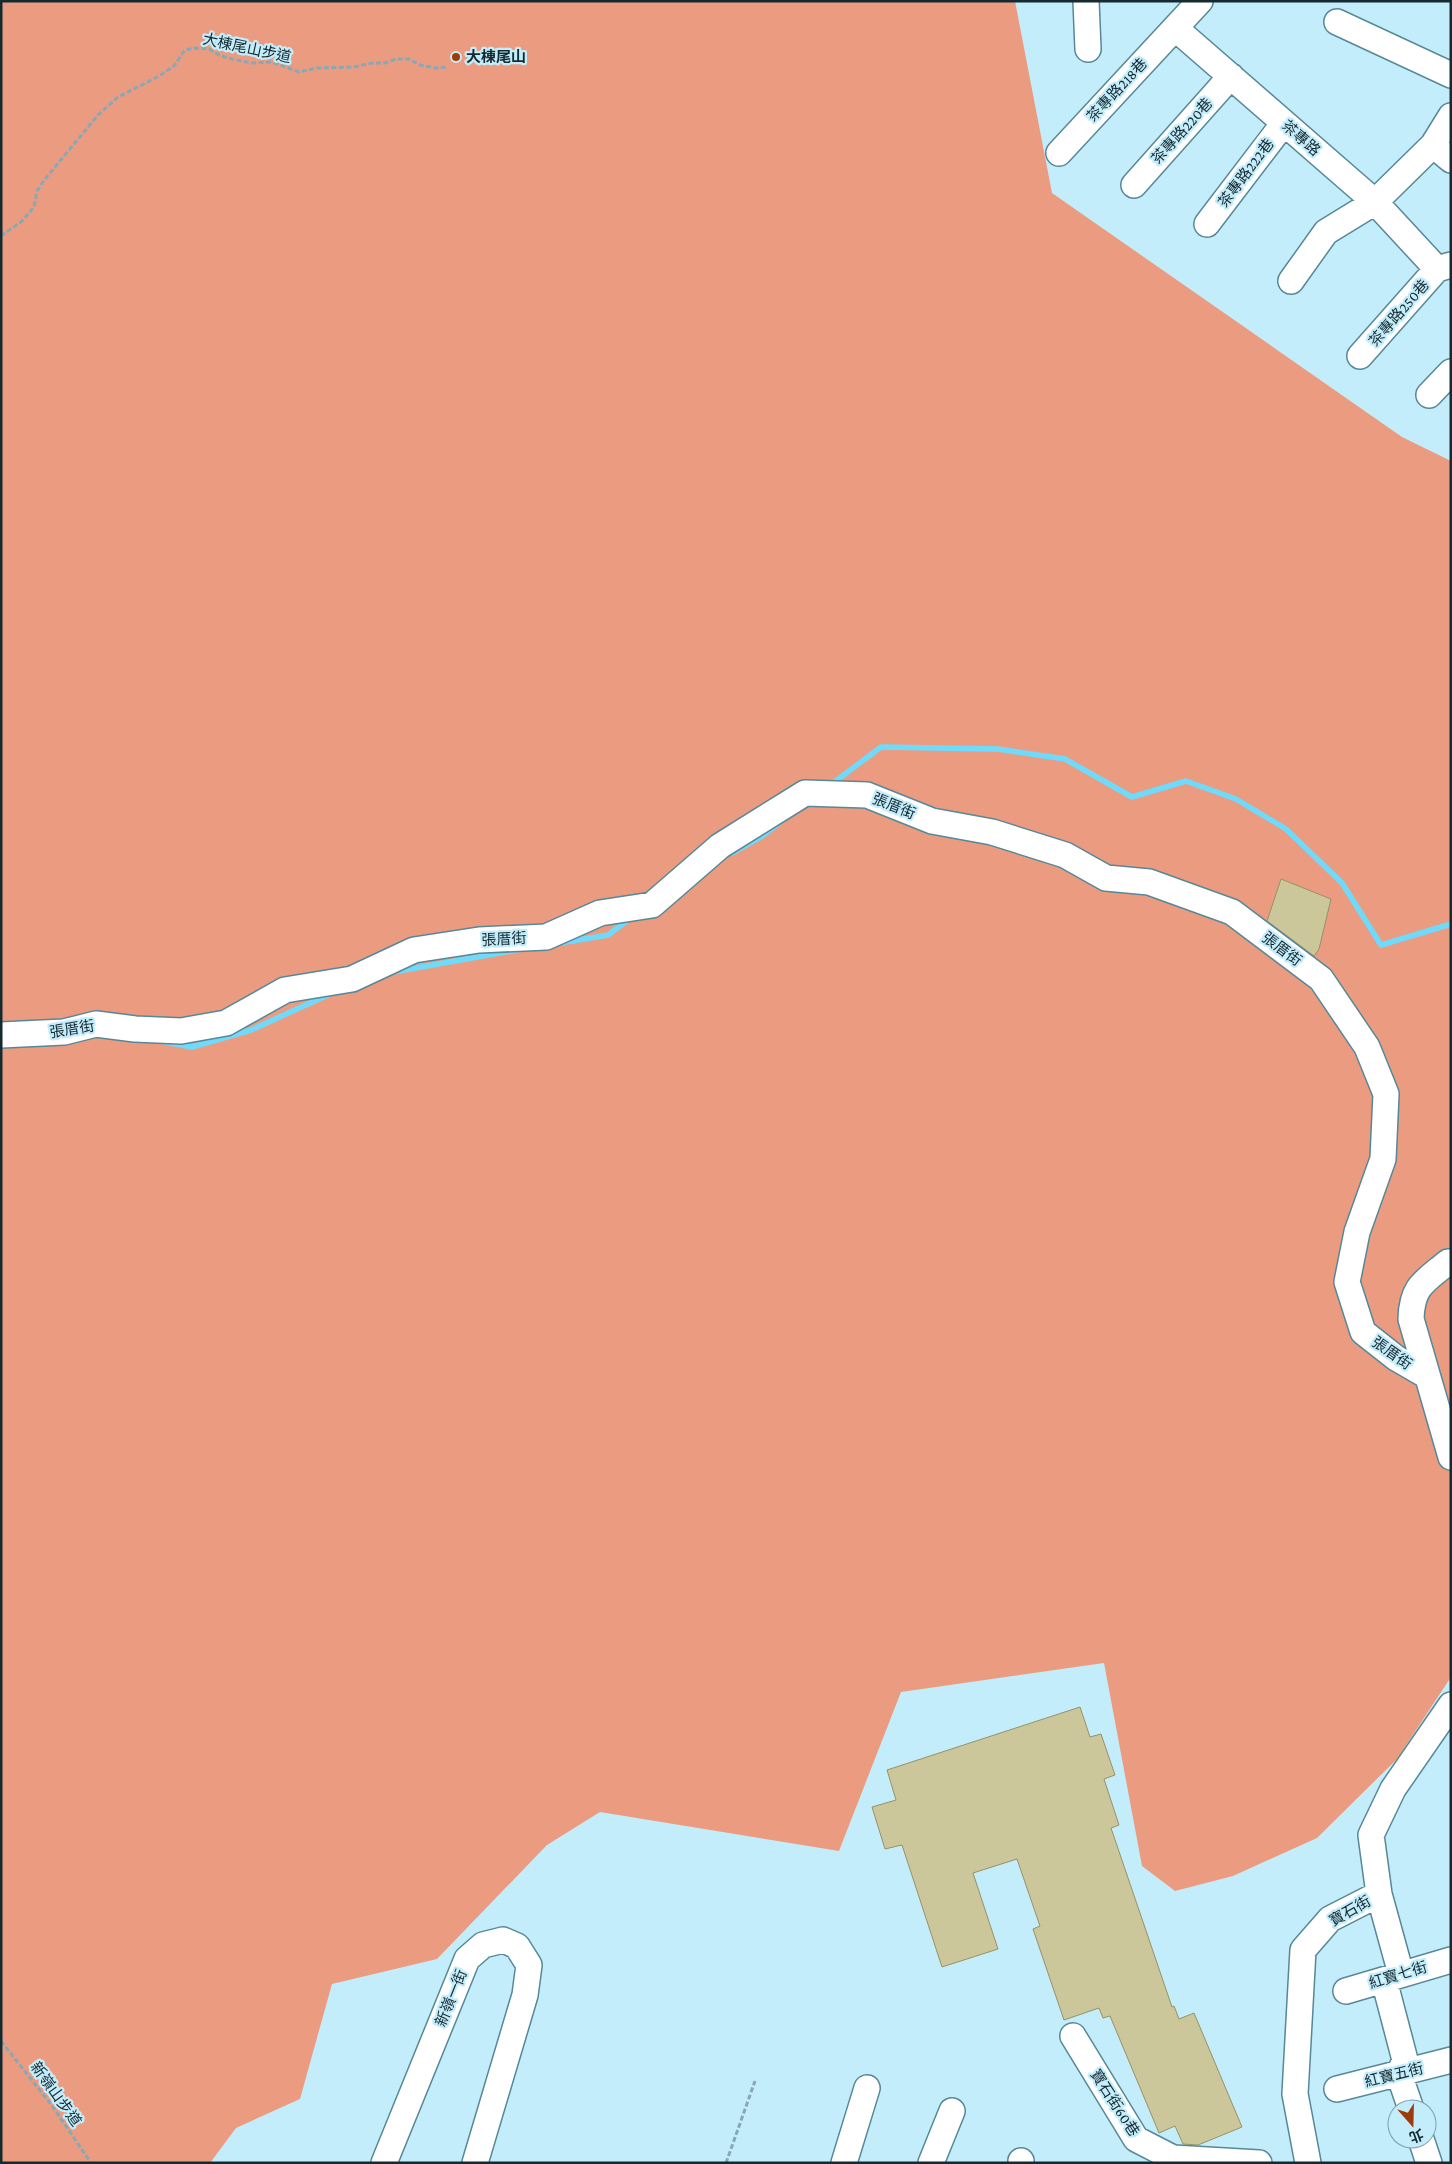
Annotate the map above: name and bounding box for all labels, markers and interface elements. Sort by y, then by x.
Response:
street label: 大棟尾山步道 [201,30,293,65]
place label: 大棟尾山 [466,48,526,65]
marker: 大棟尾山 [450,51,462,63]
street label: 茶專路218巷 [1084,55,1150,125]
street label: 茶專路220巷 [1148,95,1216,167]
street label: 茶專路 [1279,117,1323,159]
street label: 茶專路222巷 [1215,136,1277,210]
street label: 茶專路250巷 [1366,277,1432,349]
street label: 張厝街 [870,790,918,822]
street label: 張厝街 [1259,929,1305,969]
street label: 張厝街 [481,930,527,948]
street label: 張厝街 [49,1018,95,1040]
street label: 張厝街 [1369,1334,1415,1372]
street label: 寶石街 [1326,1892,1373,1929]
street label: 紅寶七街 [1367,1958,1429,1991]
street label: 新嶺一街 [432,1967,470,2029]
street label: 新嶺山步道 [27,2059,85,2129]
street label: 紅寶五街 [1363,2059,1425,2090]
street label: 寶石街60巷 [1088,2066,1143,2139]
north arrow [1387,2099,1437,2149]
text: 北 [1407,2126,1426,2146]

